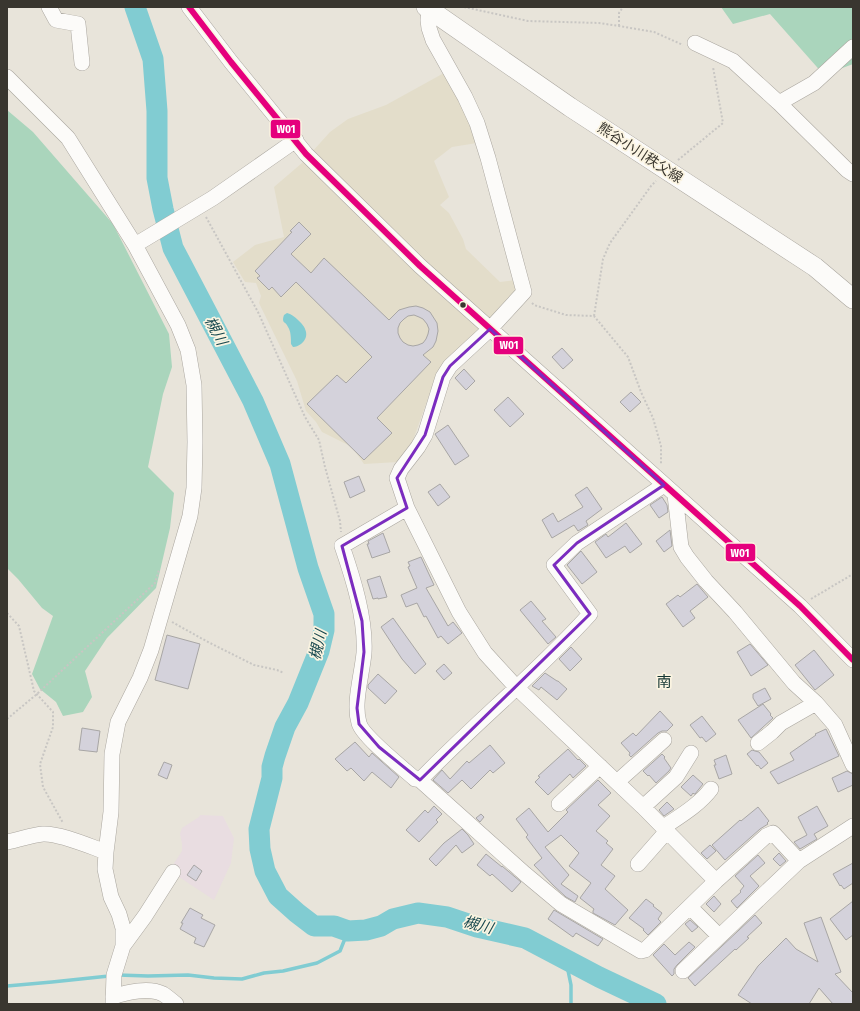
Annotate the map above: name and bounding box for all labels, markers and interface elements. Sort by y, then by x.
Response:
line badge: W01 [270,119,301,139]
street label: 熊谷小川秩父線 [594,119,686,187]
text: W01 [277,123,295,136]
unlabelled marker [458,300,468,310]
water label: 槻川 [201,314,232,350]
line badge: W01 [493,336,524,355]
text: W01 [500,339,518,352]
line badge: W01 [725,543,756,562]
text: W01 [731,547,749,560]
water label: 槻川 [306,626,331,662]
district label: 南 [656,673,672,691]
water label: 槻川 [461,912,497,938]

